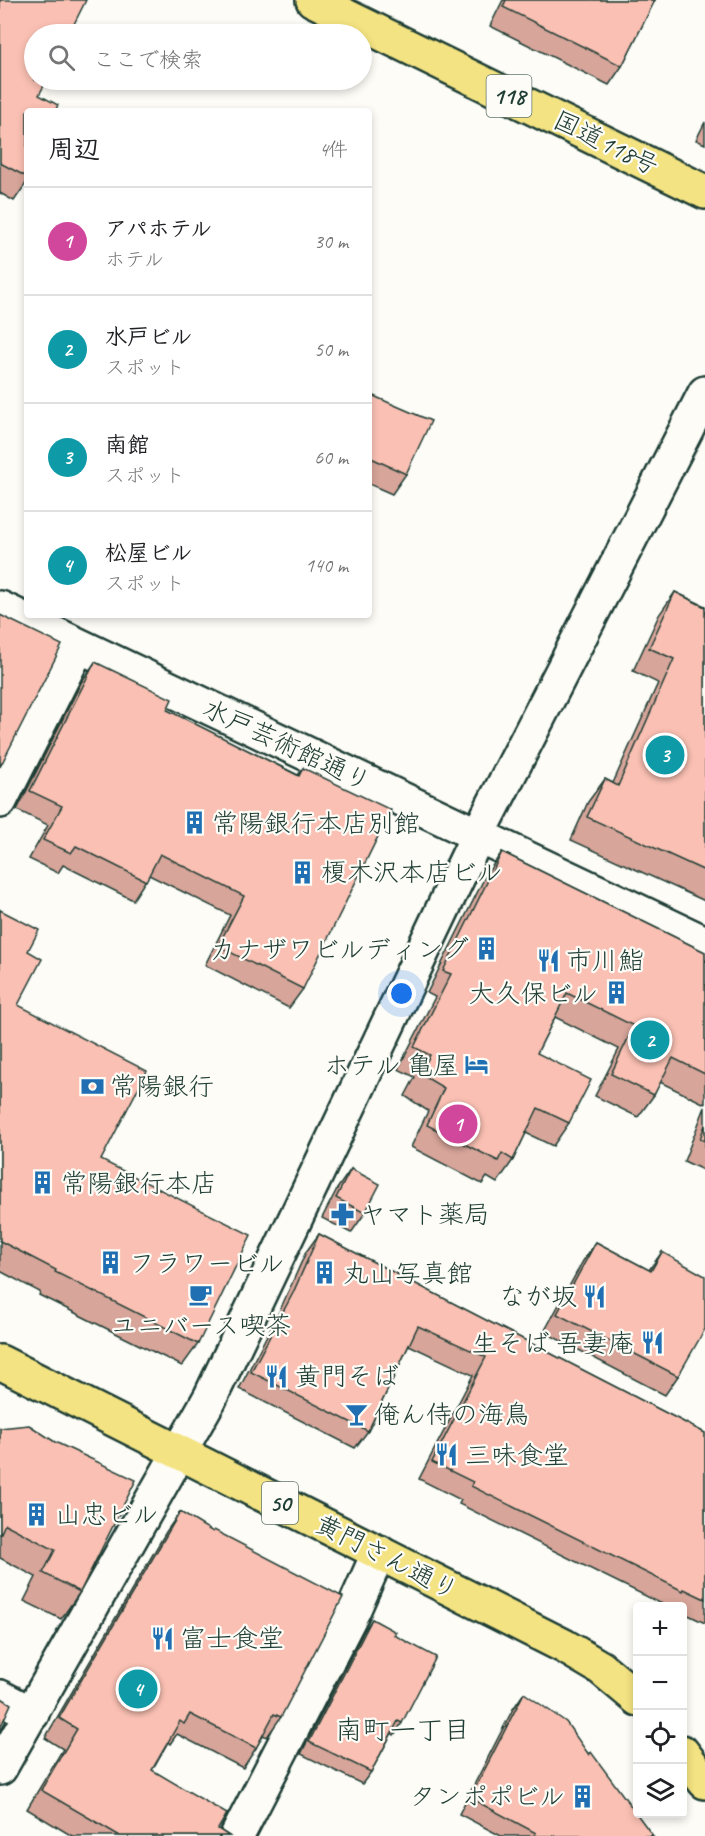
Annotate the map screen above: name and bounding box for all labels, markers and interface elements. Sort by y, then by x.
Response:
search box [24,24,372,90]
icon: search [45,41,78,74]
text: ここで検索 [93,46,203,74]
road number: 118 [486,75,532,117]
street label: 国道118号 [548,103,664,183]
text: 周辺 [48,133,100,166]
text: 4件 [319,137,348,162]
text: アパホテル [105,215,212,243]
text: 1 [63,229,72,254]
text: 30 m [314,229,348,254]
text: ホテル [105,247,164,272]
text: 水戸ビル [105,323,193,351]
text: 2 [63,337,72,362]
text: 50 m [314,337,348,362]
text: スポット [105,355,185,380]
text: 南館 [105,431,149,459]
text: 3 [63,445,72,470]
text: 60 m [314,445,348,470]
text: スポット [105,463,185,488]
text: 松屋ビル [105,539,193,567]
text: 4 [63,553,72,578]
text: 140 m [305,553,348,578]
text: スポット [105,571,185,596]
street label: 水戸芸術館通り [198,692,376,798]
pin: 3 [646,732,684,777]
place label: 常陽銀行本店別館 [212,807,420,840]
building icon: 常陽銀行本店別館 [181,810,207,836]
place label: 榎木沢本店ビル [321,856,502,889]
building icon: 榎木沢本店ビル [290,859,316,885]
place label: カナザワビルディング [210,933,469,966]
building icon: カナザワビルディング [474,936,500,962]
place label: 市川鮨 [566,944,644,977]
restaurant icon: 市川鮨 [535,947,561,973]
place label: 大久保ビル [469,977,598,1010]
your location [387,979,416,1008]
building icon: 大久保ビル [603,980,629,1006]
pin: 2 [630,1018,670,1062]
place label: ホテル 亀屋 [324,1049,459,1082]
hotel icon: ホテル 亀屋 [464,1052,490,1078]
place label: 常陽銀行 [110,1070,214,1103]
bank icon: 常陽銀行 [79,1073,105,1099]
pin: 1 [438,1102,478,1146]
place label: 常陽銀行本店 [61,1167,217,1200]
building icon: 常陽銀行本店 [30,1170,56,1196]
place label: ヤマト薬局 [360,1198,490,1231]
pharmacy icon: ヤマト薬局 [329,1201,355,1227]
place label: フラワービル [129,1247,284,1280]
building icon: フラワービル [98,1250,124,1276]
place label: 丸山写真館 [343,1257,473,1290]
building icon: 丸山写真館 [312,1260,338,1286]
place label: なが坂 [499,1280,577,1313]
cafe icon: ユニバース喫茶 [188,1281,214,1307]
restaurant icon: なが坂 [582,1283,608,1309]
place label: ユニバース喫茶 [111,1309,291,1342]
place label: 生そば 吾妻庵 [472,1327,634,1360]
restaurant icon: 生そば 吾妻庵 [639,1330,665,1356]
place label: 黄門そば [295,1360,399,1393]
restaurant icon: 黄門そば [264,1363,290,1389]
place label: 俺ん侍の海鳥 [374,1398,530,1431]
bar icon: 俺ん侍の海鳥 [343,1401,369,1427]
place label: 三味食堂 [465,1439,569,1472]
restaurant icon: 三味食堂 [434,1442,460,1468]
road number: 50 [262,1482,298,1524]
place label: 山忠ビル [55,1498,158,1531]
building icon: 山忠ビル [24,1501,50,1527]
street label: 黄門さん通り [310,1507,464,1607]
map controls [633,1602,687,1818]
button: + [633,1602,687,1656]
place label: 富士食堂 [180,1622,284,1655]
restaurant icon: 富士食堂 [149,1625,175,1651]
button: − [633,1656,687,1710]
pin: 4 [118,1666,158,1712]
button: locate [633,1710,687,1764]
district label: 南町一丁目 [336,1713,471,1747]
button: layers [633,1764,687,1818]
place label: タンポポビル [410,1780,565,1813]
building icon: タンポポビル [570,1783,596,1809]

